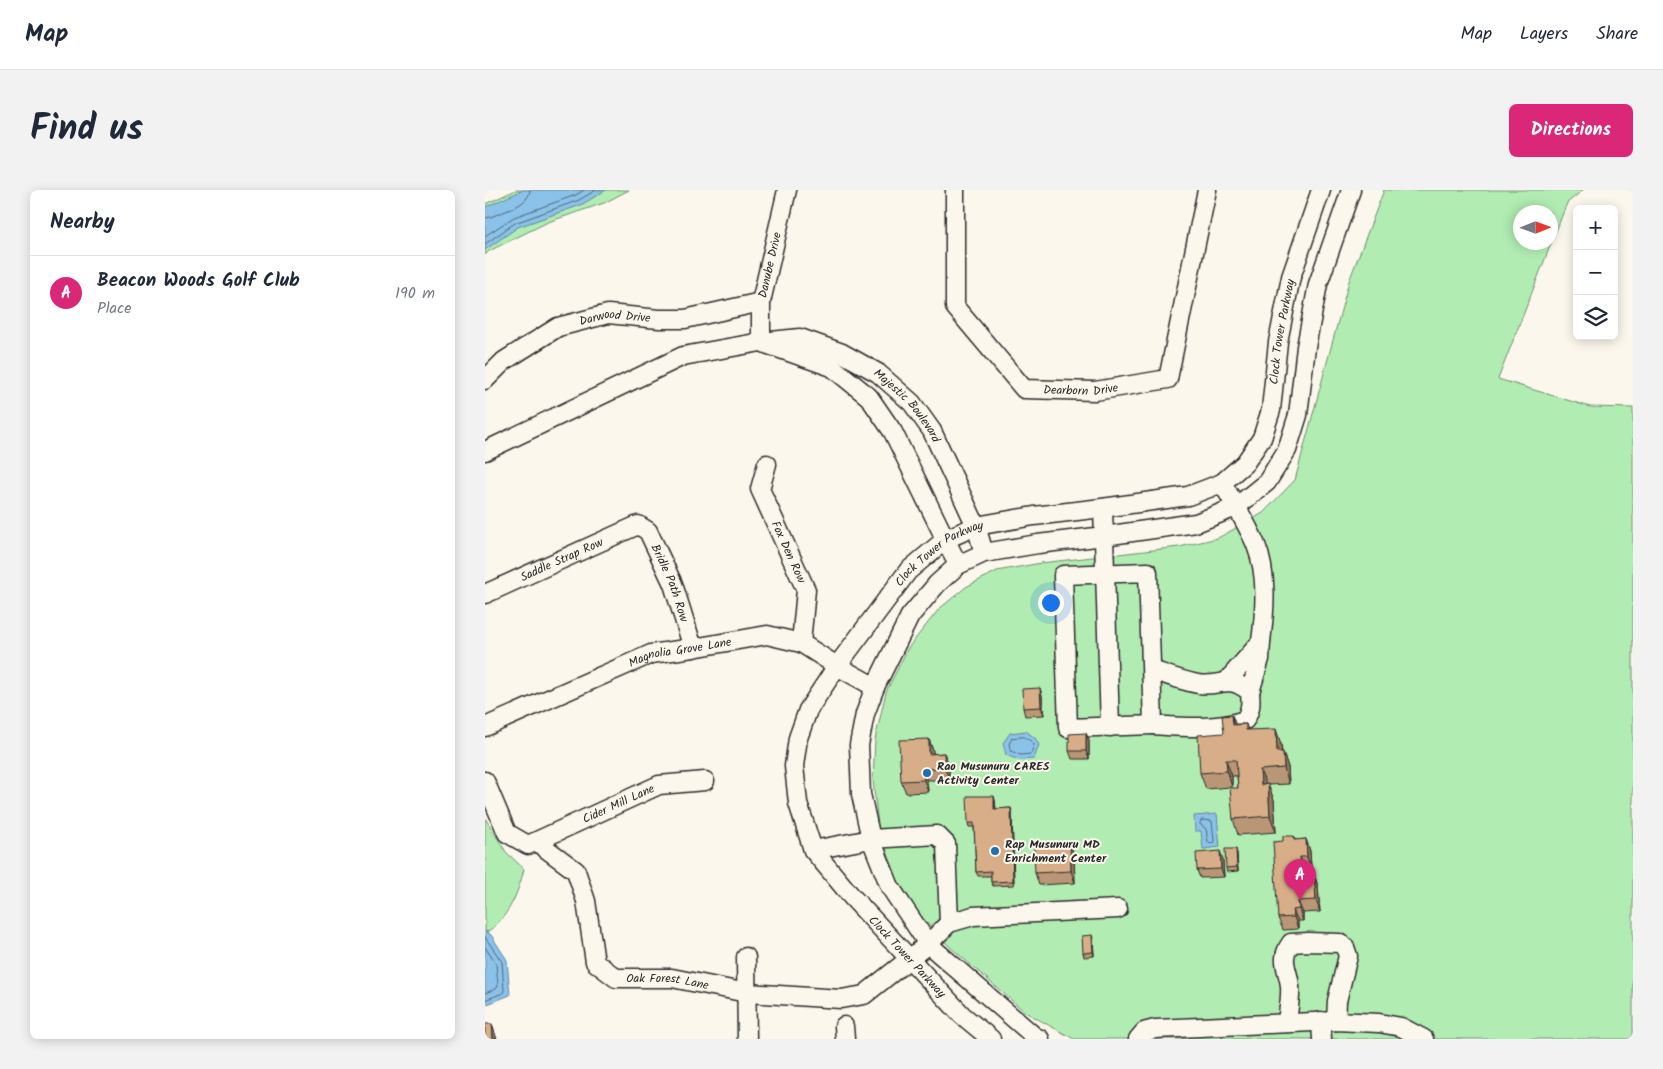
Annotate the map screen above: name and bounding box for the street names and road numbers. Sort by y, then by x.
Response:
street label: Danube Drive [753,230,787,300]
street label: Clock Tower Parkway [1264,277,1300,385]
street label: Darwood Drive [577,304,652,331]
street label: Majestic Boulevard [869,364,946,446]
street label: Dearborn Drive [1043,378,1120,401]
street label: Clock Tower Parkway [890,515,985,591]
street label: Fox Den Row [766,518,811,587]
street label: Saddle Strap Row [517,532,607,586]
street label: Bridle Path Row [646,541,694,625]
street label: Magnolia Grove Lane [625,632,733,672]
street label: Cider Mill Lane [579,779,658,828]
street label: Clock Tower Parkway [864,912,951,1003]
street label: Oak Forest Lane [626,968,711,995]

